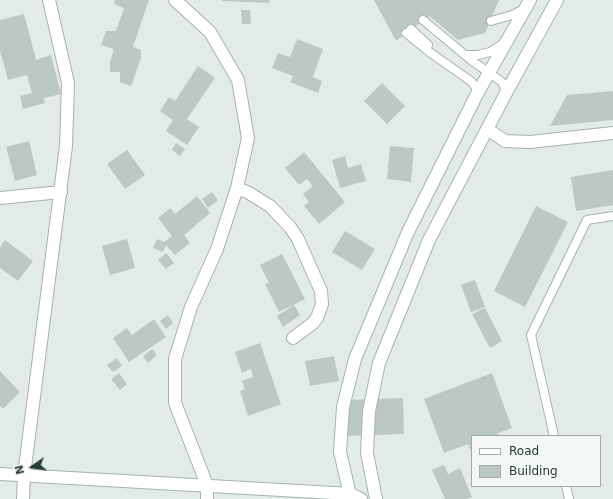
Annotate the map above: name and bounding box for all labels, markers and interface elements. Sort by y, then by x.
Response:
legend [471,435,601,487]
text: Road [509,444,539,458]
north arrow [12,447,52,487]
text: N [12,464,27,476]
text: Building [509,464,558,478]

